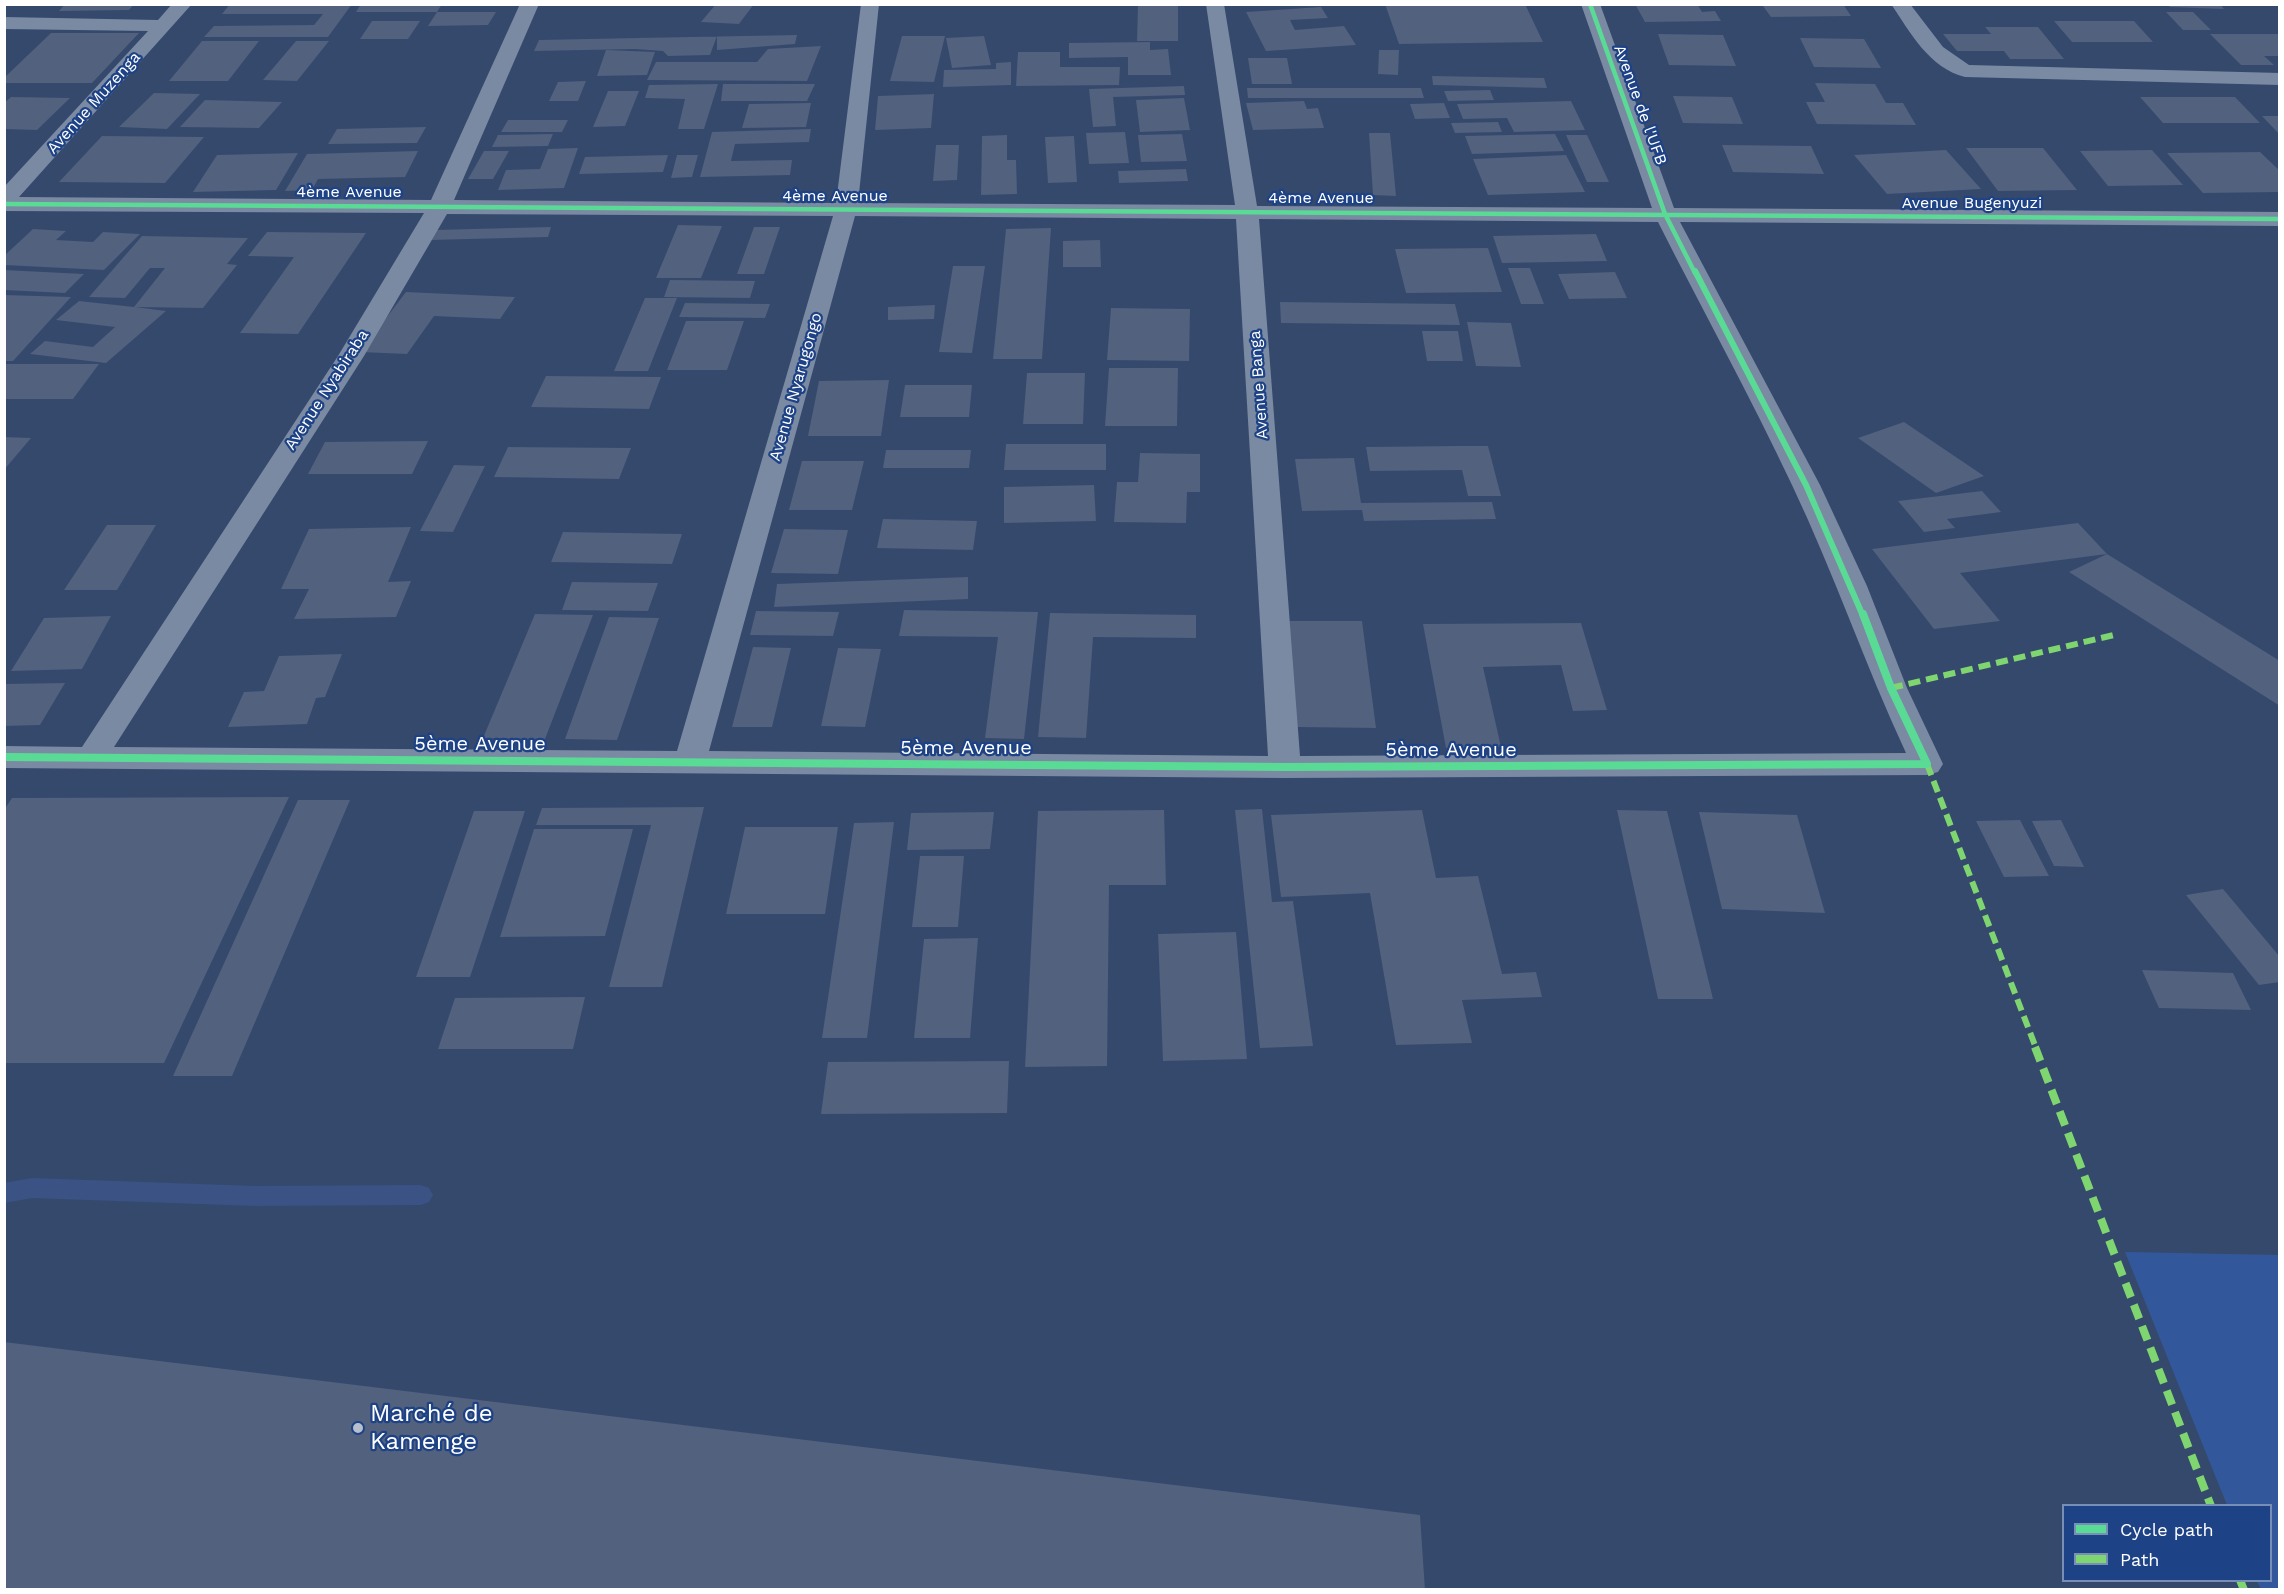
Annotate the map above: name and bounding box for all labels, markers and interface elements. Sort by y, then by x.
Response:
street label: Avenue de l'UFB [1609,42,1671,168]
street label: Avenue Muzenga [43,48,145,158]
street label: 4ème Avenue [296,182,402,202]
street label: 4ème Avenue [782,186,888,206]
street label: 4ème Avenue [1268,188,1374,208]
street label: Avenue Bugenyuzi [1902,193,2042,213]
street label: Avenue Nyarugongo [766,311,826,463]
street label: Avenue Nyabiraba [281,326,373,454]
street label: Avenue Banga [1246,330,1272,440]
street label: 5ème Avenue [414,732,546,756]
street label: 5ème Avenue [900,736,1032,760]
street label: 5ème Avenue [1385,738,1517,762]
place label: Marché de Kamenge [370,1400,493,1456]
marker: Marché de Kamenge [351,1421,365,1435]
legend [2062,1504,2272,1582]
text: Cycle path [2120,1519,2214,1540]
text: Path [2120,1549,2160,1570]

